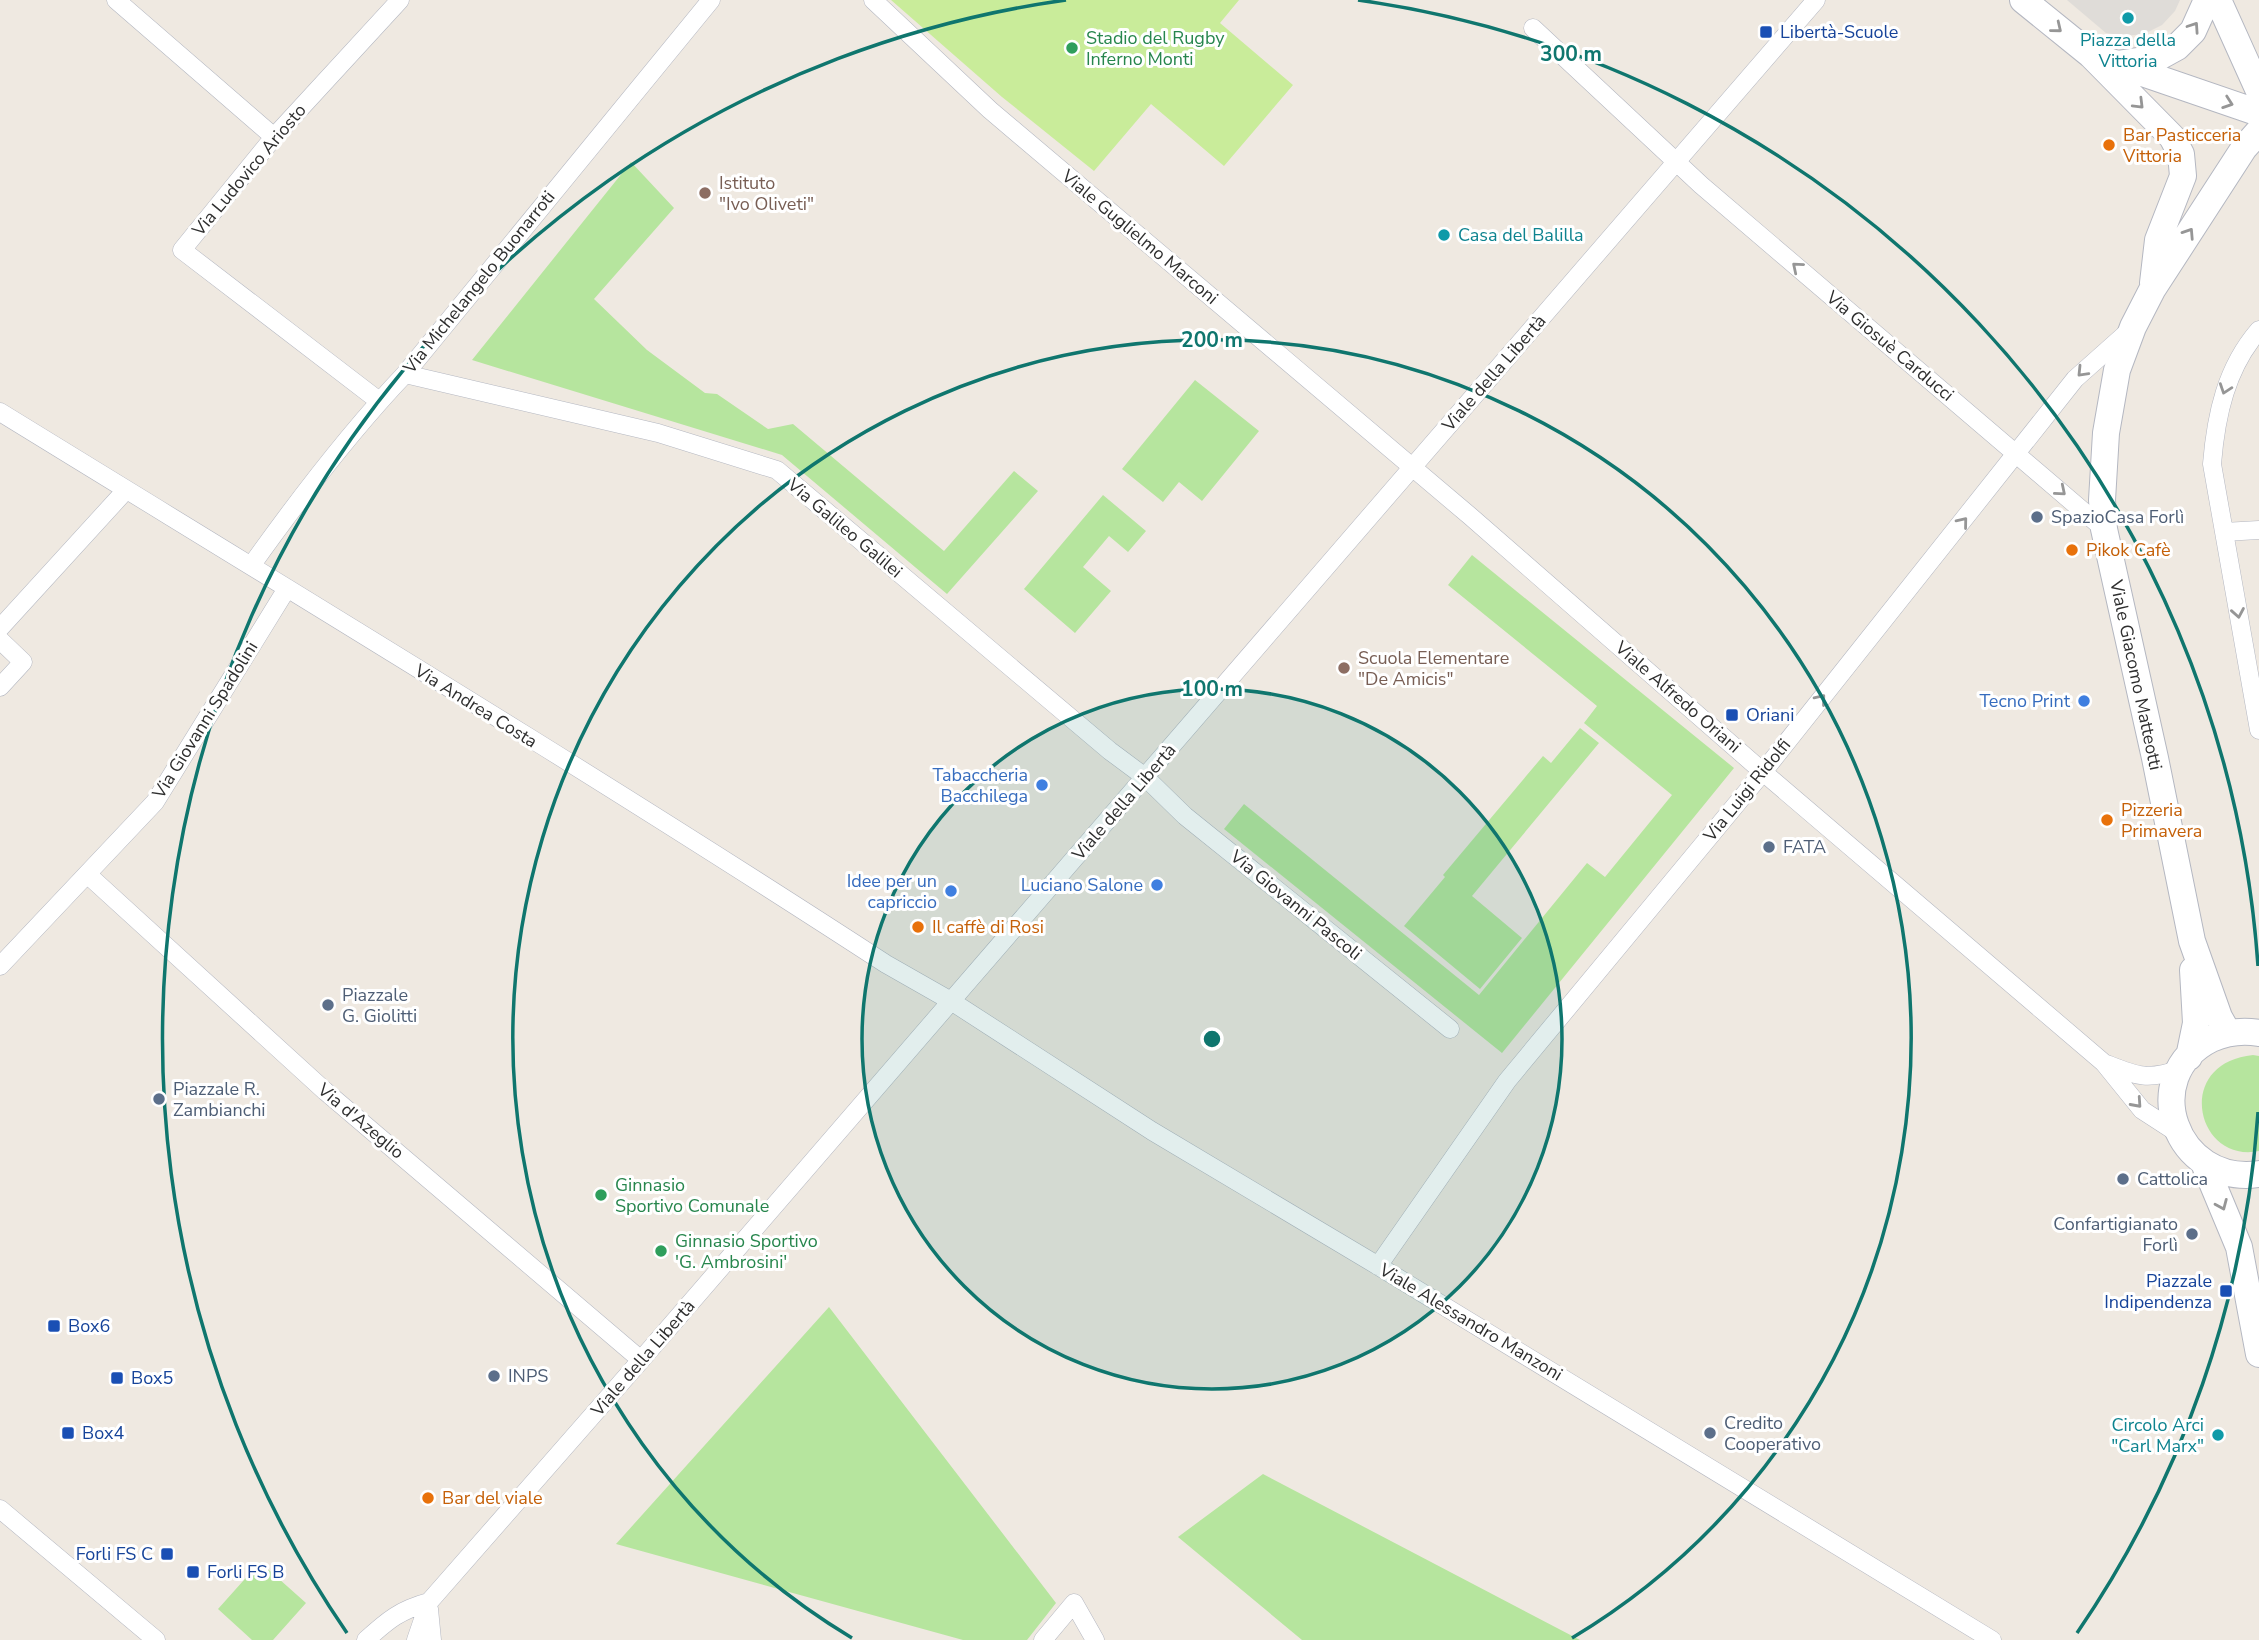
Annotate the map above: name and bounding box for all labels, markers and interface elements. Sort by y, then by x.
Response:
marker: Piazza della Vittoria [2120,10,2136,26]
one-way arrow [2050,19,2062,32]
place label: Libertà-Scuole [1780,20,1898,44]
one-way arrow [2186,22,2198,35]
marker: Libertà-Scuole [1758,24,1774,40]
place label: Stadio del Rugby Inferno Monti [1086,26,1225,71]
place label: Piazza della Vittoria [2080,28,2176,73]
marker: Stadio del Rugby Inferno Monti [1064,40,1080,56]
text: 300 m [1540,40,1602,68]
one-way arrow [2222,95,2234,109]
one-way arrow [2131,96,2144,109]
street label: Via Ludovico Ariosto [186,99,311,242]
place label: Bar Pasticceria Vittoria [2122,123,2241,168]
marker: Bar Pasticceria Vittoria [2101,137,2117,153]
street label: Viale Guglielmo Marconi [1056,164,1223,310]
place label: Istituto "Ivo Oliveti" [719,171,814,216]
marker: Istituto "Ivo Oliveti" [697,185,713,201]
street label: Via Michelangelo Buonarroti [397,186,560,379]
place label: Casa del Balilla [1458,223,1584,247]
marker: Casa del Balilla [1436,227,1452,243]
one-way arrow [2181,228,2193,241]
one-way arrow [1792,263,1805,275]
street label: Via Giosuè Carducci [1820,285,1959,407]
street label: Viale della Libertà [1436,310,1551,437]
text: 200 m [1181,326,1243,354]
one-way arrow [2077,364,2090,377]
one-way arrow [2220,383,2234,395]
street label: Via Galileo Galilei [782,472,908,583]
one-way arrow [2053,483,2066,495]
place label: SpazioCasa Forlì [2051,505,2184,529]
marker: SpazioCasa Forlì [2029,509,2045,525]
one-way arrow [1955,517,1967,530]
place label: Pikok Cafè [2086,538,2171,562]
marker: Pikok Cafè [2064,542,2080,558]
street label: Viale Giacomo Matteotti [2104,577,2168,772]
one-way arrow [2230,607,2245,619]
street label: Viale Alfredo Oriani [1609,635,1746,758]
street label: Via Giovanni Spadolini [146,637,263,804]
place label: Scuola Elementare "De Amicis" [1358,646,1509,691]
street label: Via Andrea Costa [409,658,542,753]
marker: Scuola Elementare "De Amicis" [1336,660,1352,676]
text: 100 m [1181,675,1243,703]
place label: Tecno Print [1979,689,2071,713]
marker: Tecno Print [2076,693,2092,709]
one-way arrow [1813,695,1825,708]
place label: Oriani [1746,703,1794,727]
marker: Oriani [1724,707,1740,723]
street label: Via Luigi Ridolfi [1697,734,1796,847]
street label: Viale della Libertà [1066,739,1181,866]
place label: Tabaccheria Bacchilega [933,763,1028,808]
marker: Tabaccheria Bacchilega [1034,777,1050,793]
place label: Pizzeria Primavera [2121,798,2202,843]
marker: Pizzeria Primavera [2099,812,2115,828]
place label: FATA [1783,835,1826,859]
marker: FATA [1761,839,1777,855]
street label: Via Giovanni Pascoli [1224,844,1367,965]
place label: Idee per un capriccio [847,869,937,914]
place label: Luciano Salone [1021,873,1143,897]
marker: Luciano Salone [1149,877,1165,893]
marker: Idee per un capriccio [943,883,959,899]
place label: Il caffè di Rosi [932,915,1044,939]
marker: Il caffè di Rosi [910,919,926,935]
place label: Piazzale G. Giolitti [342,983,417,1028]
marker: Piazzale G. Giolitti [320,997,336,1013]
centre of rings [1200,1027,1224,1051]
place label: Piazzale R. Zambianchi [173,1077,266,1122]
street label: Via d'Azeglio [312,1077,409,1164]
marker: Piazzale R. Zambianchi [151,1091,167,1107]
one-way arrow [2129,1095,2141,1108]
place label: Cattolica [2137,1167,2208,1191]
marker: Cattolica [2115,1171,2131,1187]
place label: Ginnasio Sportivo Comunale [615,1173,769,1218]
marker: Ginnasio Sportivo Comunale [593,1187,609,1203]
one-way arrow [2213,1198,2227,1210]
place label: Confartigianato Forlì [2053,1212,2178,1257]
marker: Confartigianato Forlì [2184,1226,2200,1242]
place label: Ginnasio Sportivo 'G. Ambrosini' [675,1229,818,1274]
marker: Ginnasio Sportivo 'G. Ambrosini' [653,1243,669,1259]
street label: Viale Alessandro Manzoni [1374,1257,1567,1386]
place label: Piazzale Indipendenza [2104,1269,2212,1314]
marker: Piazzale Indipendenza [2218,1283,2234,1299]
street label: Viale della Libertà [585,1295,700,1422]
place label: Box6 [68,1314,110,1338]
marker: Box6 [46,1318,62,1334]
place label: INPS [508,1364,548,1388]
place label: Box5 [131,1366,173,1390]
marker: INPS [486,1368,502,1384]
marker: Box5 [109,1370,125,1386]
place label: Credito Cooperativo [1724,1411,1821,1456]
place label: Circolo Arci "Carl Marx" [2111,1413,2204,1458]
place label: Box4 [82,1421,124,1445]
marker: Box4 [60,1425,76,1441]
marker: Credito Cooperativo [1702,1425,1718,1441]
marker: Circolo Arci "Carl Marx" [2210,1427,2226,1443]
place label: Bar del viale [442,1486,543,1510]
marker: Bar del viale [420,1490,436,1506]
place label: Forli FS C [76,1542,153,1566]
marker: Forli FS C [159,1546,175,1562]
place label: Forli FS B [207,1560,284,1584]
marker: Forli FS B [185,1564,201,1580]

